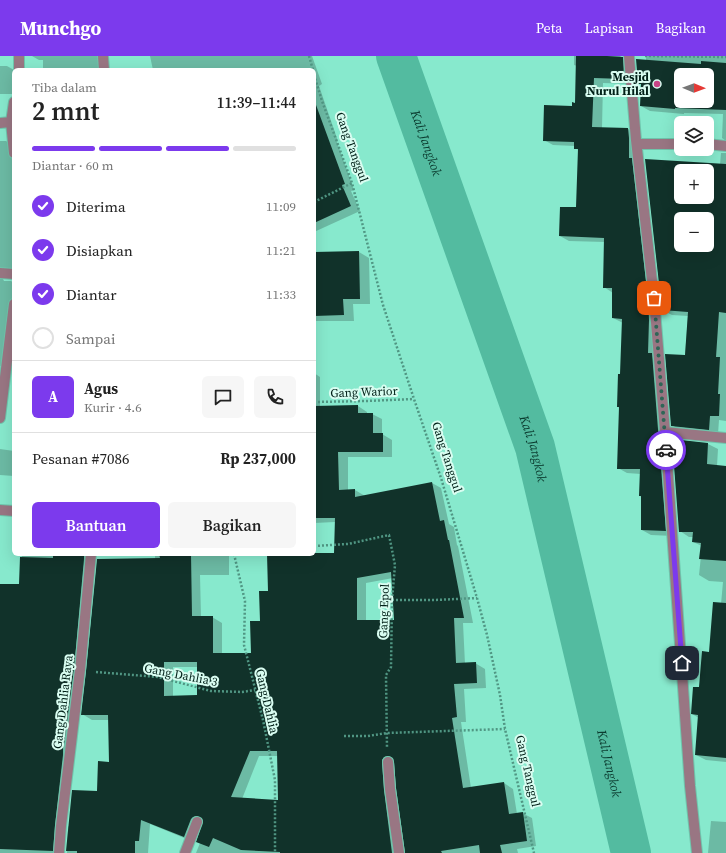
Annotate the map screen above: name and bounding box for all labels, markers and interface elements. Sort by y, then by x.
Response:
text: Munchgo [20,15,101,41]
text: Peta [536,18,562,38]
text: Lapisan [584,18,634,38]
text: Bagikan [656,18,706,38]
north arrow [674,68,714,108]
map controls [674,68,714,252]
place label: Mesjid Nurul Hilal [587,69,649,99]
text: Tiba dalam [32,79,97,96]
marker: Mesjid Nurul Hilal [652,79,662,89]
text: 11:39–11:44 [217,92,296,113]
text: 2 mnt [32,93,99,129]
water label: Kali Jangkok [407,106,447,179]
street label: Gang Tanggul [332,110,372,185]
button: layers [674,116,714,156]
text: Diantar · 60 m [32,157,113,174]
button: + [674,164,714,204]
icon: check [32,195,54,217]
text: Diterima [66,196,126,217]
text: 11:09 [266,198,296,215]
button: − [674,212,714,252]
icon: check [32,239,54,261]
text: Disiapkan [66,240,133,261]
text: 11:21 [266,242,296,259]
pin [637,281,671,315]
icon: check [32,283,54,305]
text: Diantar [66,284,116,305]
text: 11:33 [266,286,296,303]
icon: bag [643,287,665,309]
text: Sampai [66,328,115,349]
button: chat [202,376,244,418]
button: phone [254,376,296,418]
text: Agus [84,378,118,399]
street label: Gang Warior [330,383,398,401]
text: A [48,386,58,407]
text: Kurir · 4.6 [84,399,142,416]
water label: Kali Jangkok [515,412,552,484]
street label: Gang Tanggul [428,420,466,495]
courier [646,430,686,470]
icon: car [655,439,677,461]
text: Pesanan #7086 [32,448,129,469]
text: Rp 237,000 [220,448,296,469]
button: Bantuan [32,502,160,548]
button: Bagikan [168,502,296,548]
street label: Gang Epol [375,583,393,639]
pin [665,646,699,680]
icon: home [671,652,693,674]
street label: Gang Dahlia Raya [49,653,77,750]
street label: Gang Dahlia 3 [143,660,219,690]
street label: Gang Dahlia [252,667,282,736]
water label: Kali Jangkok [593,727,626,800]
street label: Gang Tanggul [512,734,544,809]

